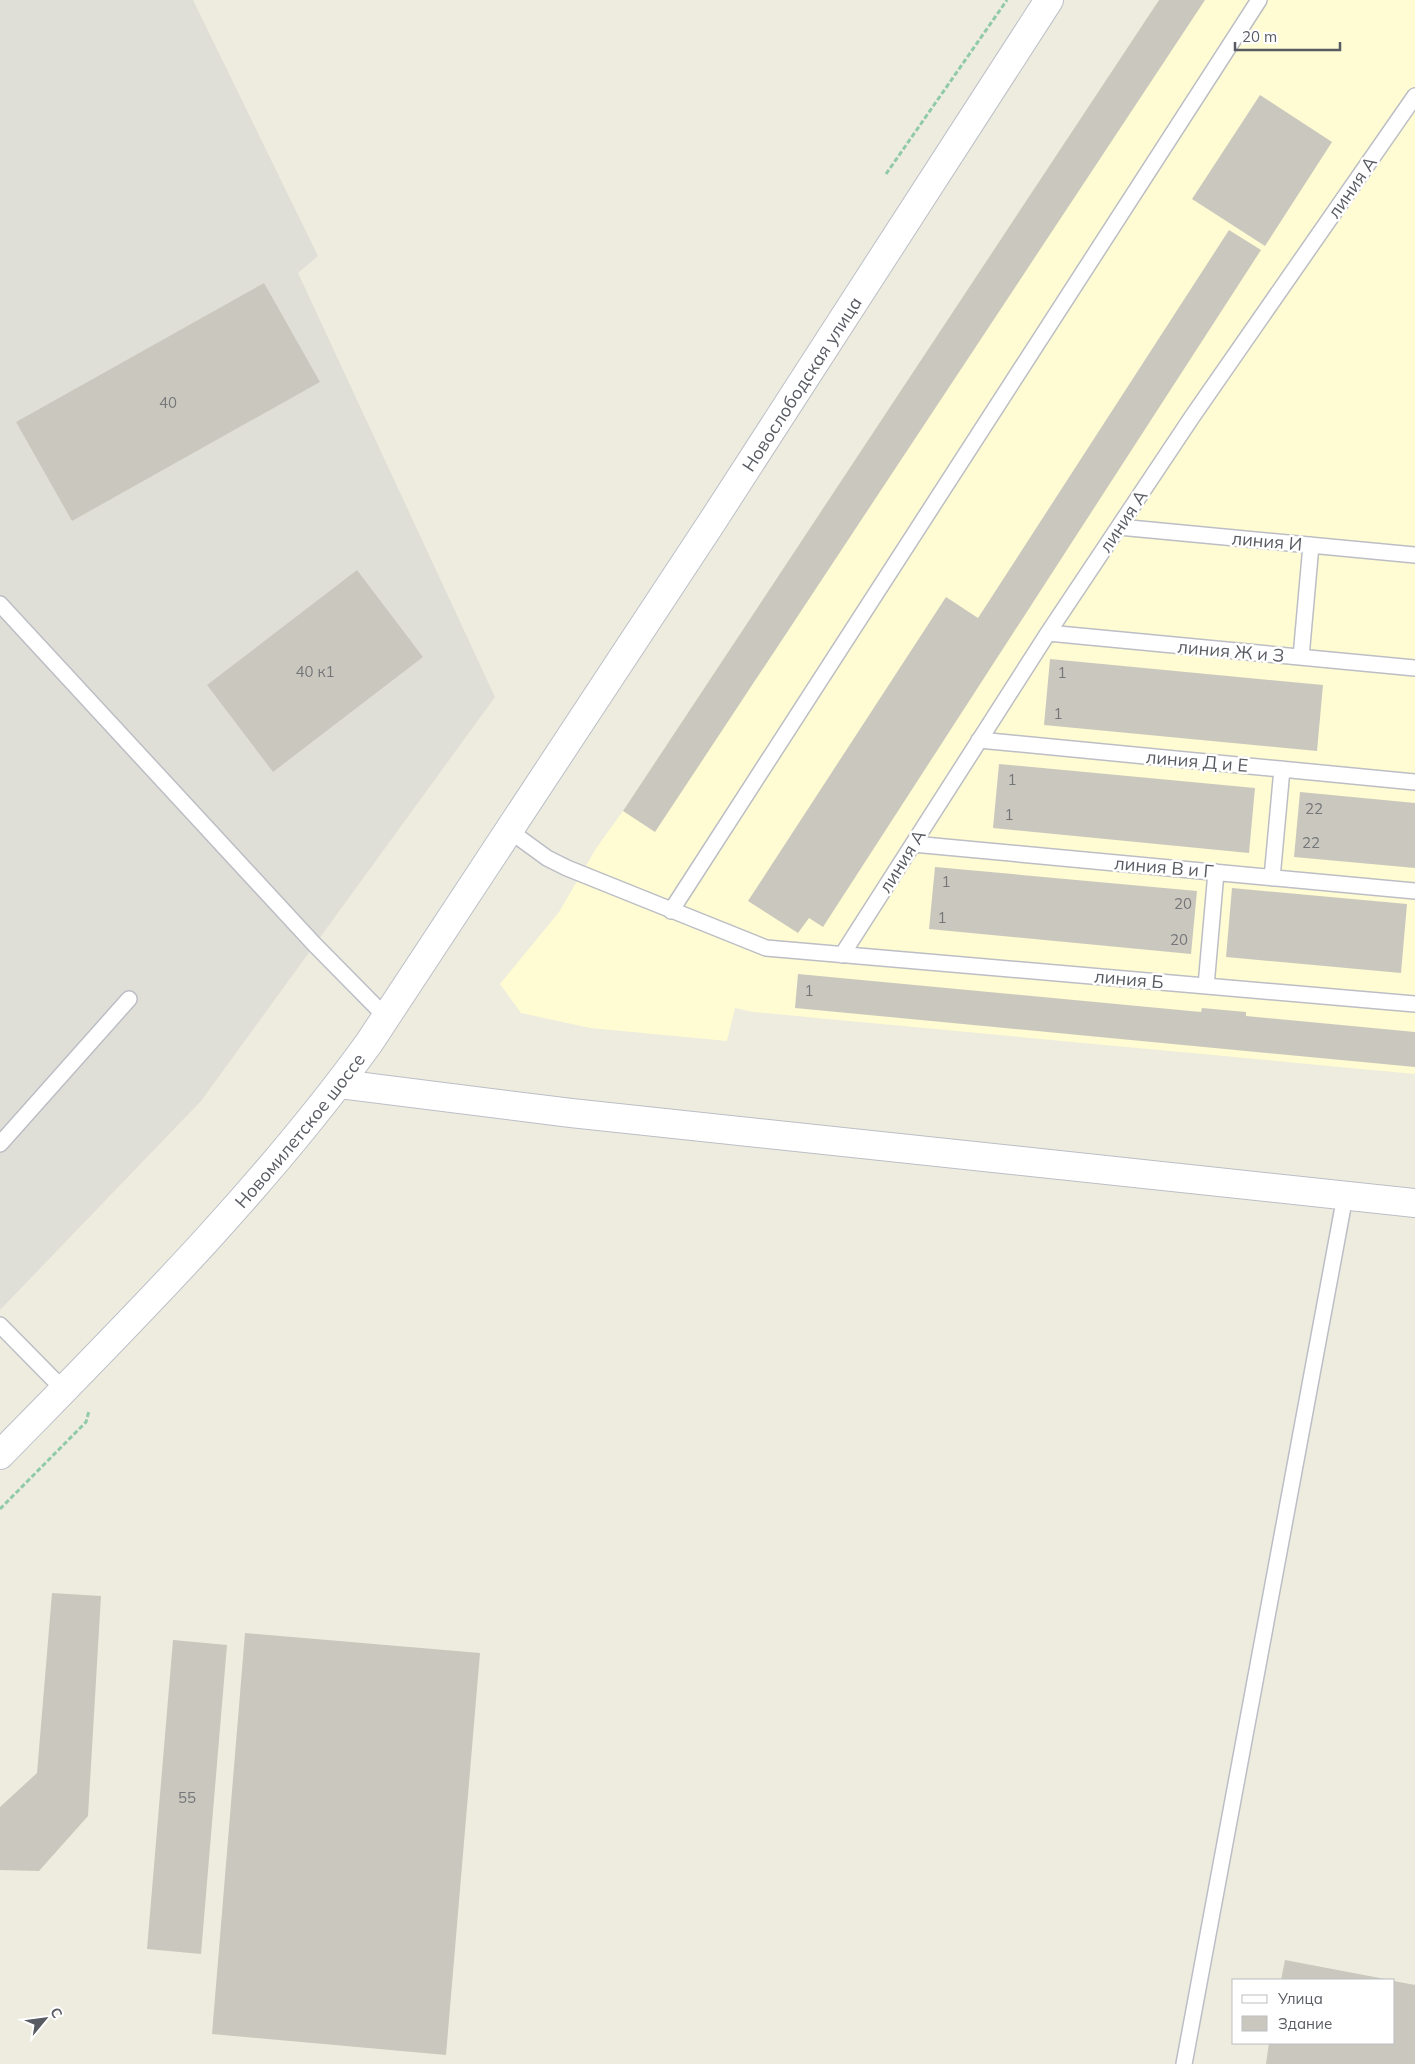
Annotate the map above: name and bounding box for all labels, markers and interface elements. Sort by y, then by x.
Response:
scale bar [1235,20,1340,52]
text: 20 m [1242,27,1277,46]
street label: линия А [1322,152,1382,222]
street label: Новослободская улица [736,292,866,475]
house number: 40 [159,393,177,412]
street label: линия А [1094,485,1152,557]
street label: линия И [1231,526,1303,556]
street label: линия Ж и З [1177,635,1285,667]
house number: 40 к1 [296,662,335,681]
house number: 1 [1057,663,1067,682]
house number: 1 [1053,704,1063,723]
street label: линия Д и Е [1145,745,1249,777]
house number: 1 [1007,770,1017,789]
house number: 22 [1305,799,1323,818]
house number: 1 [1004,805,1014,824]
street label: линия А [874,825,930,897]
house number: 22 [1302,833,1320,852]
street label: линия В и Г [1113,851,1215,883]
house number: 1 [941,872,951,891]
house number: 20 [1174,894,1192,913]
house number: 1 [937,908,947,927]
house number: 20 [1170,930,1188,949]
street label: линия Б [1093,965,1165,993]
house number: 1 [804,981,814,1000]
street label: Новомилетское шоссе [229,1048,369,1213]
house number: 55 [178,1788,196,1807]
legend [1232,1979,1395,2044]
text: Улица [1277,1989,1323,2008]
north arrow [20,1994,70,2044]
text: С [46,2004,67,2021]
text: Здание [1278,2014,1332,2033]

